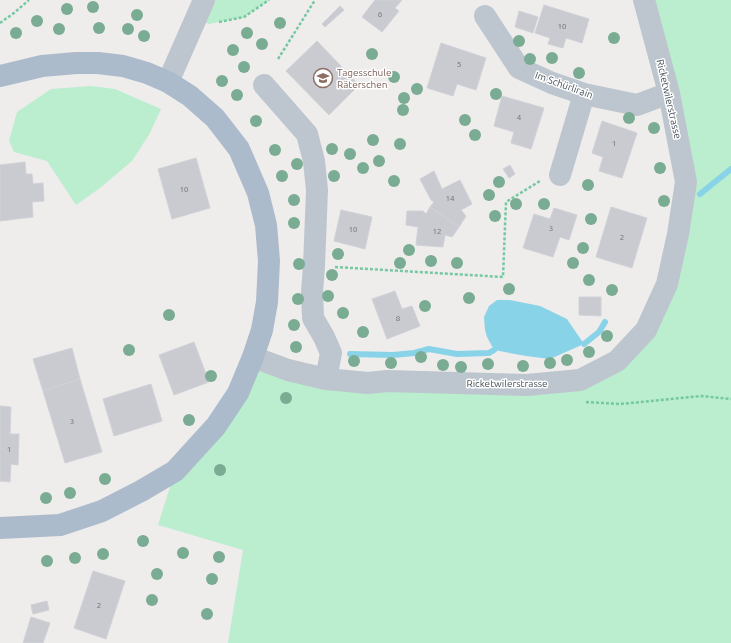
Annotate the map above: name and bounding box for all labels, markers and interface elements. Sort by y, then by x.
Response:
house number: 6 [378,10,383,19]
house number: 10 [557,22,567,31]
street label: Ricketwilerstrasse [655,58,683,140]
house number: 5 [457,60,461,69]
school or university icon: Tagesschule Räterschen [312,67,334,89]
place label: Tagesschule Räterschen [337,67,391,90]
street label: Im Schürlirain [534,69,594,101]
house number: 4 [517,113,522,122]
house number: 1 [612,139,616,148]
house number: 10 [179,185,189,194]
house number: 14 [445,194,455,203]
house number: 3 [549,224,553,233]
house number: 10 [348,225,358,234]
house number: 12 [432,227,442,236]
house number: 2 [620,233,624,242]
house number: 8 [396,314,401,323]
street label: Ricketwilerstrasse [466,378,548,389]
house number: 3 [70,417,74,426]
house number: 1 [7,445,11,454]
house number: 2 [97,601,101,610]

